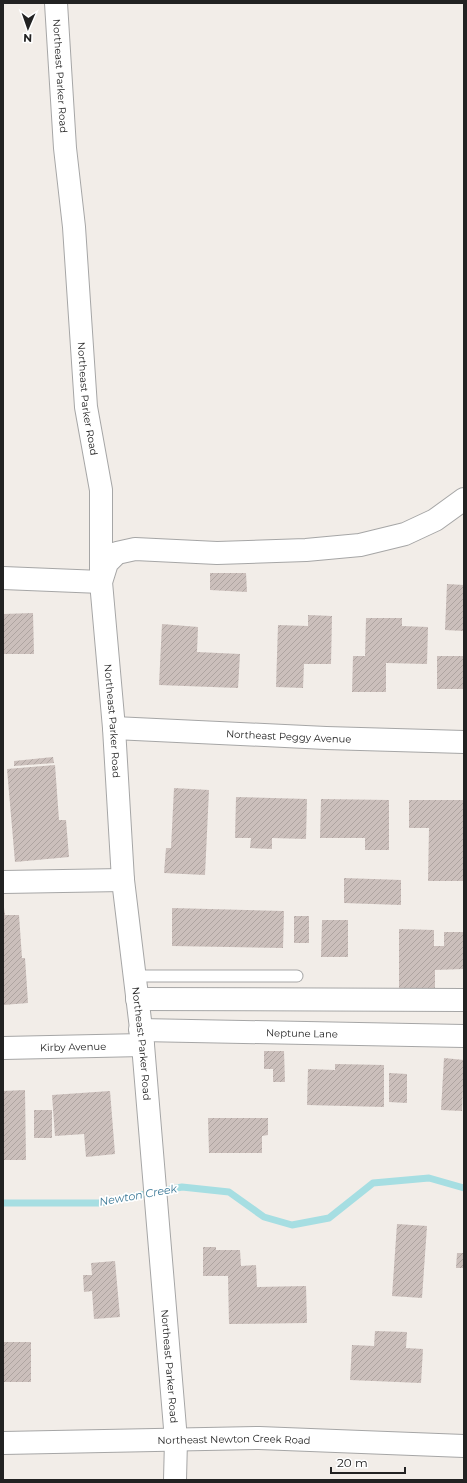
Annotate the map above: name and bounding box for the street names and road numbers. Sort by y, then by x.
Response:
street label: Northeast Parker Road [50,18,71,133]
street label: Northeast Parker Road [75,341,101,456]
street label: Northeast Parker Road [102,663,123,778]
street label: Northeast Peggy Avenue [226,727,352,745]
street label: Northeast Parker Road [129,986,154,1101]
street label: Neptune Lane [266,1026,338,1040]
street label: Kirby Avenue [40,1039,106,1054]
street label: Northeast Parker Road [159,1309,181,1424]
street label: Northeast Newton Creek Road [157,1431,311,1447]

